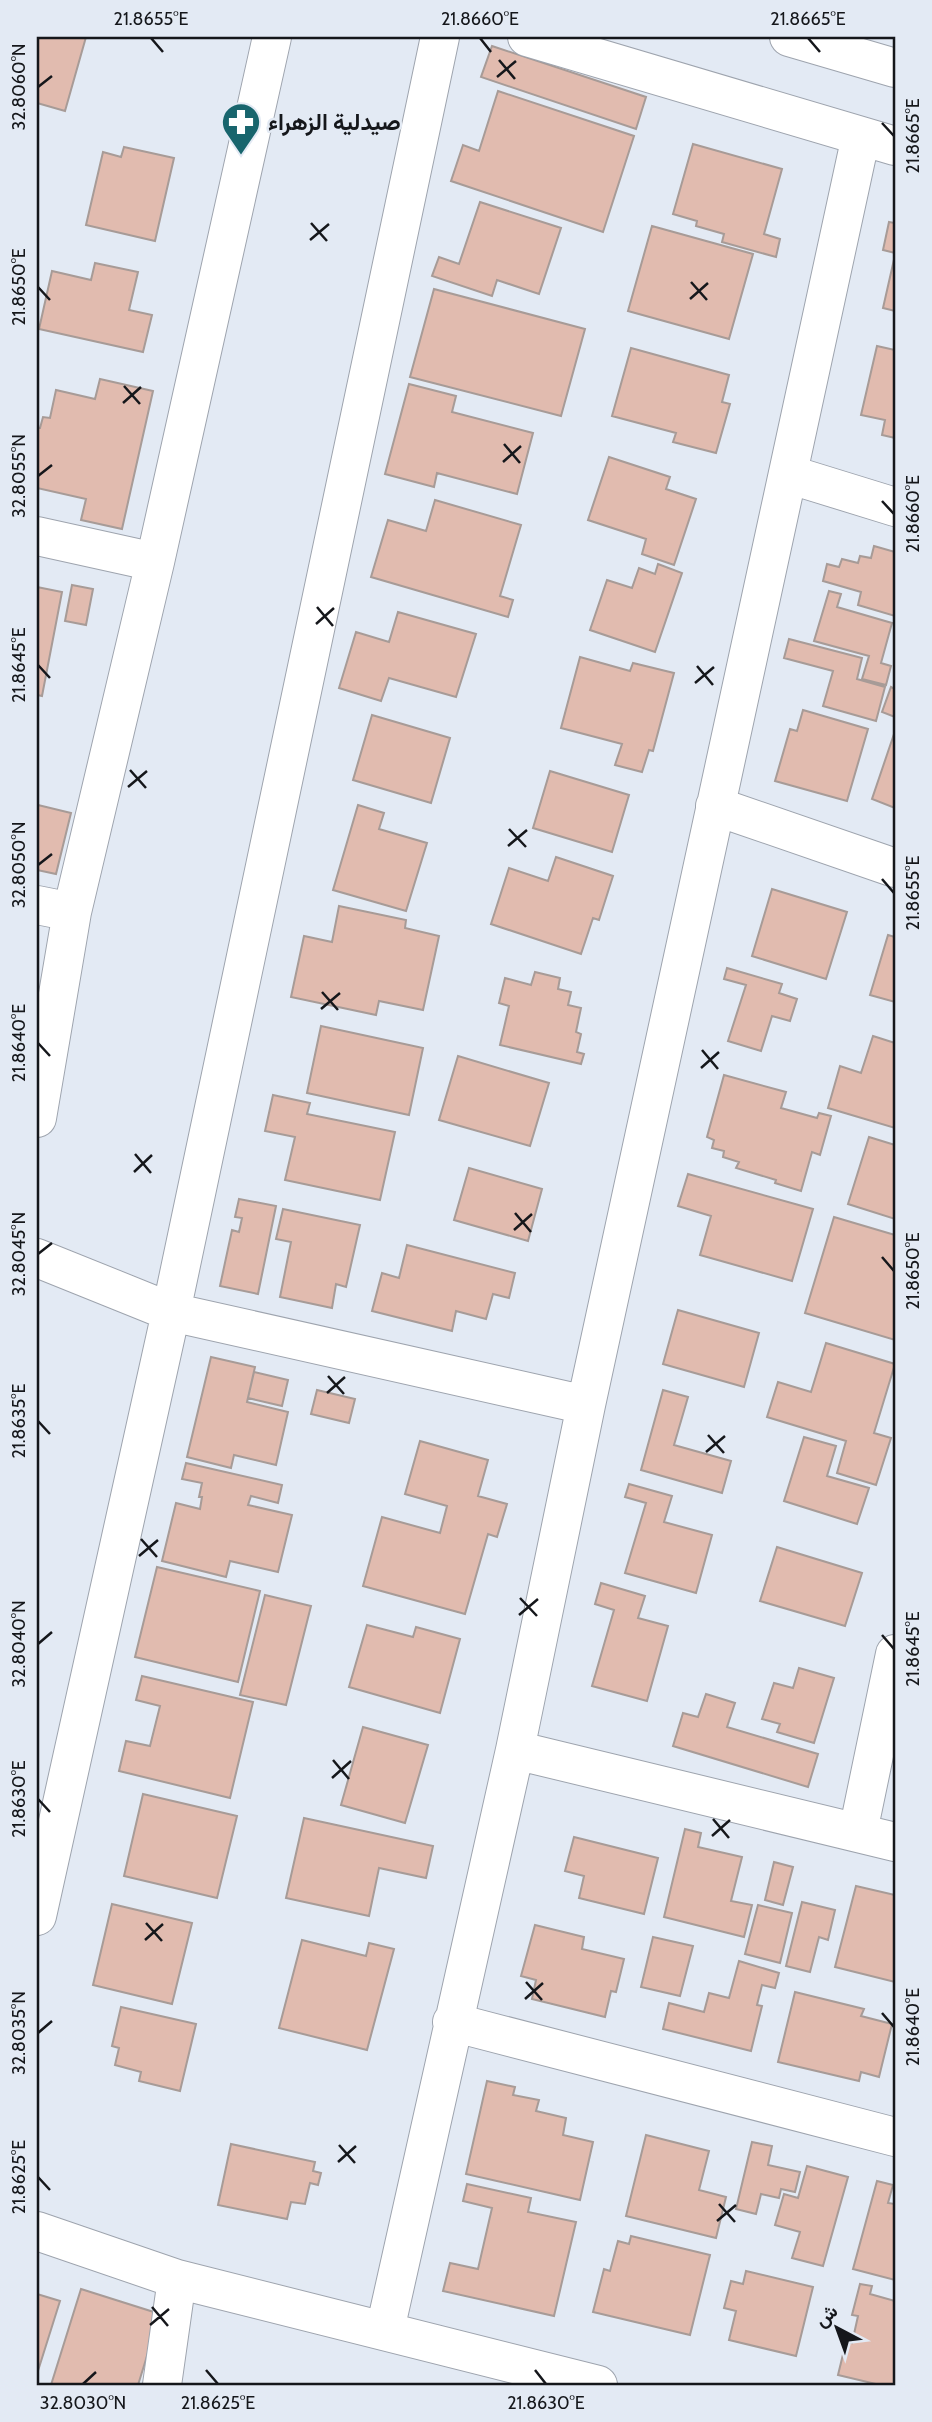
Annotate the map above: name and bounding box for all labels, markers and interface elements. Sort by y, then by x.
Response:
text: 21.8655°E [114,8,188,30]
text: 21.8660°E [441,8,519,30]
text: 21.8665°E [770,8,846,30]
text: 32.8060°N [8,43,30,131]
text: 21.8665°E [902,98,924,174]
pharmacy icon: صيدلية الزهراء [220,101,262,156]
place label: صيدلية الزهراء [268,108,401,137]
text: 21.8650°E [8,248,30,326]
text: 32.8055°N [8,434,30,518]
text: 21.8660°E [902,475,924,553]
text: 21.8645°E [8,627,30,703]
text: 32.8050°N [8,822,30,908]
text: 21.8655°E [902,856,924,930]
text: 21.8640°E [8,1004,30,1082]
text: 32.8045°N [8,1212,30,1296]
text: 21.8650°E [902,1232,924,1310]
text: 21.8635°E [8,1384,30,1458]
text: 32.8040°N [8,1600,30,1688]
text: 21.8645°E [902,1611,924,1687]
text: 21.8630°E [8,1760,30,1838]
text: 21.8640°E [902,1988,924,2066]
text: 32.8035°N [8,1991,30,2075]
text: 21.8625°E [8,2140,30,2214]
north arrow [802,2292,872,2362]
text: ش [810,2299,842,2332]
text: 32.8030°N [40,2392,126,2414]
text: 21.8625°E [181,2392,255,2414]
text: 21.8630°E [507,2392,585,2414]

